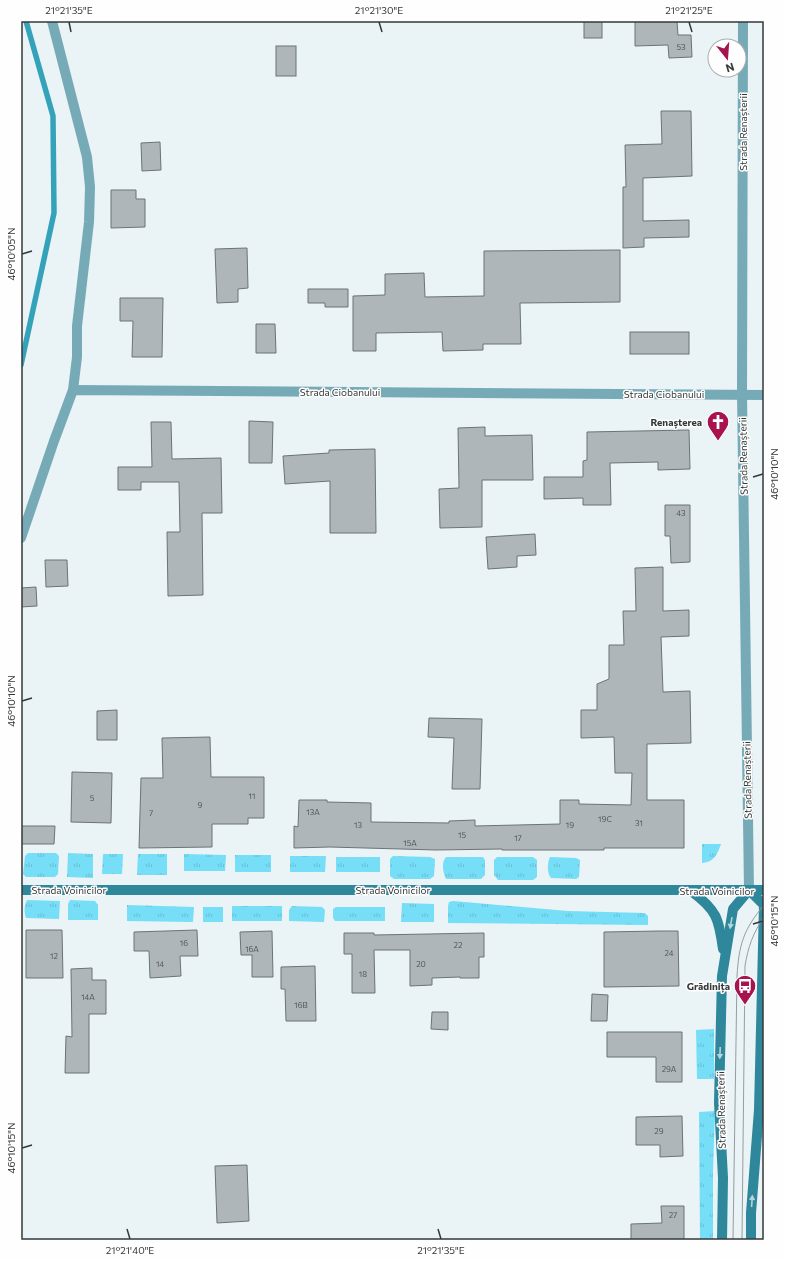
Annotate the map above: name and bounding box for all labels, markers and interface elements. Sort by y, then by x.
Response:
text: 21°21'35"E [45,4,93,16]
text: 21°21'30"E [355,4,403,16]
text: 21°21'25"E [665,4,713,16]
north arrow [707,38,747,78]
house number: 53 [676,42,686,52]
text: N [724,61,736,75]
street label: Strada Renașterii [737,93,750,171]
text: 46°10'05"N [5,227,17,281]
street label: Strada Ciobanului [300,386,380,398]
street label: Strada Ciobanului [624,388,704,400]
church icon: Renașterea [705,409,731,442]
place label: Renașterea [651,416,702,429]
street label: Strada Renașterii [736,417,751,495]
text: 46°10'10"N [768,448,780,500]
house number: 43 [676,508,686,518]
text: 46°10'10"N [5,675,17,727]
street label: Strada Renașterii [740,741,755,819]
house number: 11 [249,791,255,801]
house number: 5 [90,793,95,803]
house number: 9 [198,800,203,810]
house number: 13A [306,807,320,817]
house number: 7 [149,808,153,818]
house number: 19C [598,814,612,824]
house number: 31 [635,818,643,828]
house number: 13 [354,820,362,830]
house number: 19 [566,820,574,830]
house number: 15 [458,830,466,840]
house number: 17 [514,833,522,843]
house number: 15A [403,838,417,848]
street label: Strada Voinicilor [32,884,106,896]
street label: Strada Voinicilor [356,884,430,896]
street label: Strada Voinicilor [680,885,754,897]
text: 46°10'15"N [768,896,780,946]
one-way arrow [727,917,733,929]
house number: 16 [180,938,188,948]
house number: 22 [454,940,463,950]
house number: 16A [245,944,259,954]
house number: 24 [664,948,674,958]
house number: 12 [50,951,58,961]
house number: 14 [156,959,164,969]
house number: 20 [416,959,426,969]
house number: 18 [359,969,367,979]
bus stop icon: Grădinița [732,973,758,1006]
place label: Grădinița [687,980,730,993]
house number: 14A [81,992,95,1002]
house number: 16B [294,1000,308,1010]
one-way arrow [717,1047,724,1059]
house number: 29A [662,1064,677,1074]
street label: Strada Renașterii [714,1071,729,1149]
text: 46°10'15"N [5,1123,17,1173]
house number: 29 [654,1126,664,1136]
one-way arrow [748,1195,755,1207]
house number: 27 [669,1210,677,1220]
text: 21°21'40"E [106,1244,154,1256]
text: 21°21'35"E [417,1244,465,1256]

